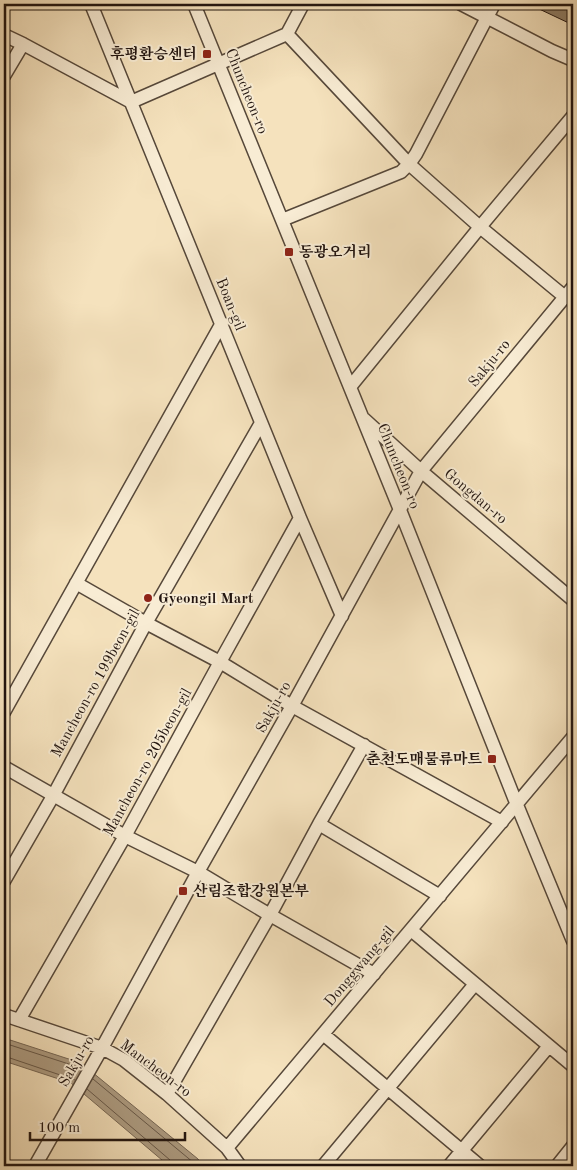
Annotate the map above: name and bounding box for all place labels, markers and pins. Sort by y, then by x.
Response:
place label: 후평환승센터 [110,45,197,63]
marker: 후평환승센터 [201,48,213,60]
place label: 동광오거리 [299,243,371,261]
marker: 동광오거리 [283,246,295,258]
marker: Gyeongil Mart [142,592,154,604]
place label: Gyeongil Mart [158,592,254,607]
place label: 춘천도매물류마트 [366,750,483,768]
marker: 춘천도매물류마트 [486,753,498,765]
place label: 산림조합강원본부 [193,882,309,900]
marker: 산림조합강원본부 [177,885,189,897]

